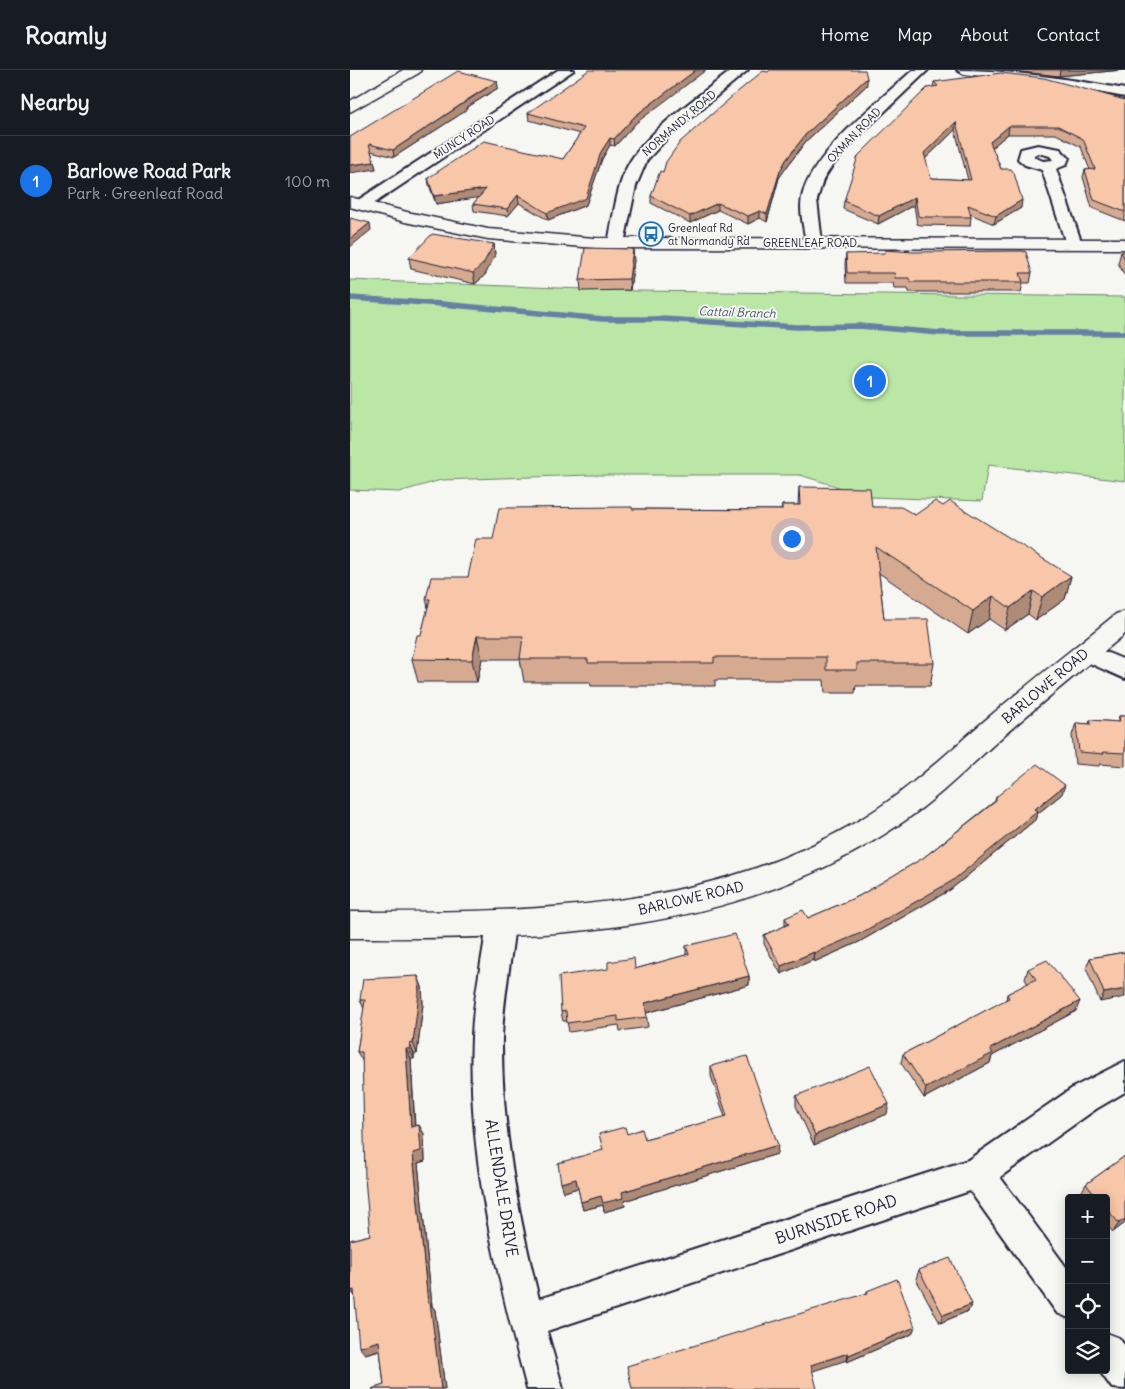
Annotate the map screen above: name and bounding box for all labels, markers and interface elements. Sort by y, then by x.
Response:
text: Roamly [25,20,107,50]
text: Home [821,23,869,46]
text: Map [897,23,932,46]
text: About [960,23,1008,46]
text: Contact [1036,23,1100,46]
street label: NORMANDY ROAD [639,87,719,159]
text: Nearby [20,89,90,116]
street label: OXMAN ROAD [824,104,884,166]
street label: MUNCY ROAD [431,112,497,162]
text: Barlowe Road Park [67,159,231,183]
text: 1 [33,171,39,191]
text: 100 m [285,171,330,191]
text: Park · Greenleaf Road [67,183,223,203]
bus stop icon: Greenleaf Rd at Normandy Rd [638,221,664,247]
place label: Greenleaf Rd at Normandy Rd [668,221,750,248]
street label: GREENLEAF ROAD [763,236,857,250]
water label: Cattail Branch [698,303,777,321]
pin: 1 [854,362,886,400]
your location [779,526,805,552]
street label: BARLOWE ROAD [998,644,1092,728]
street label: BARLOWE ROAD [636,877,746,919]
street label: ALLENDALE DRIVE [481,1117,523,1259]
street label: BURNSIDE ROAD [772,1190,900,1248]
map controls [1065,1194,1110,1374]
button: + [1065,1194,1110,1239]
button: − [1065,1239,1110,1284]
button: locate [1065,1284,1110,1329]
button: layers [1065,1329,1110,1374]

